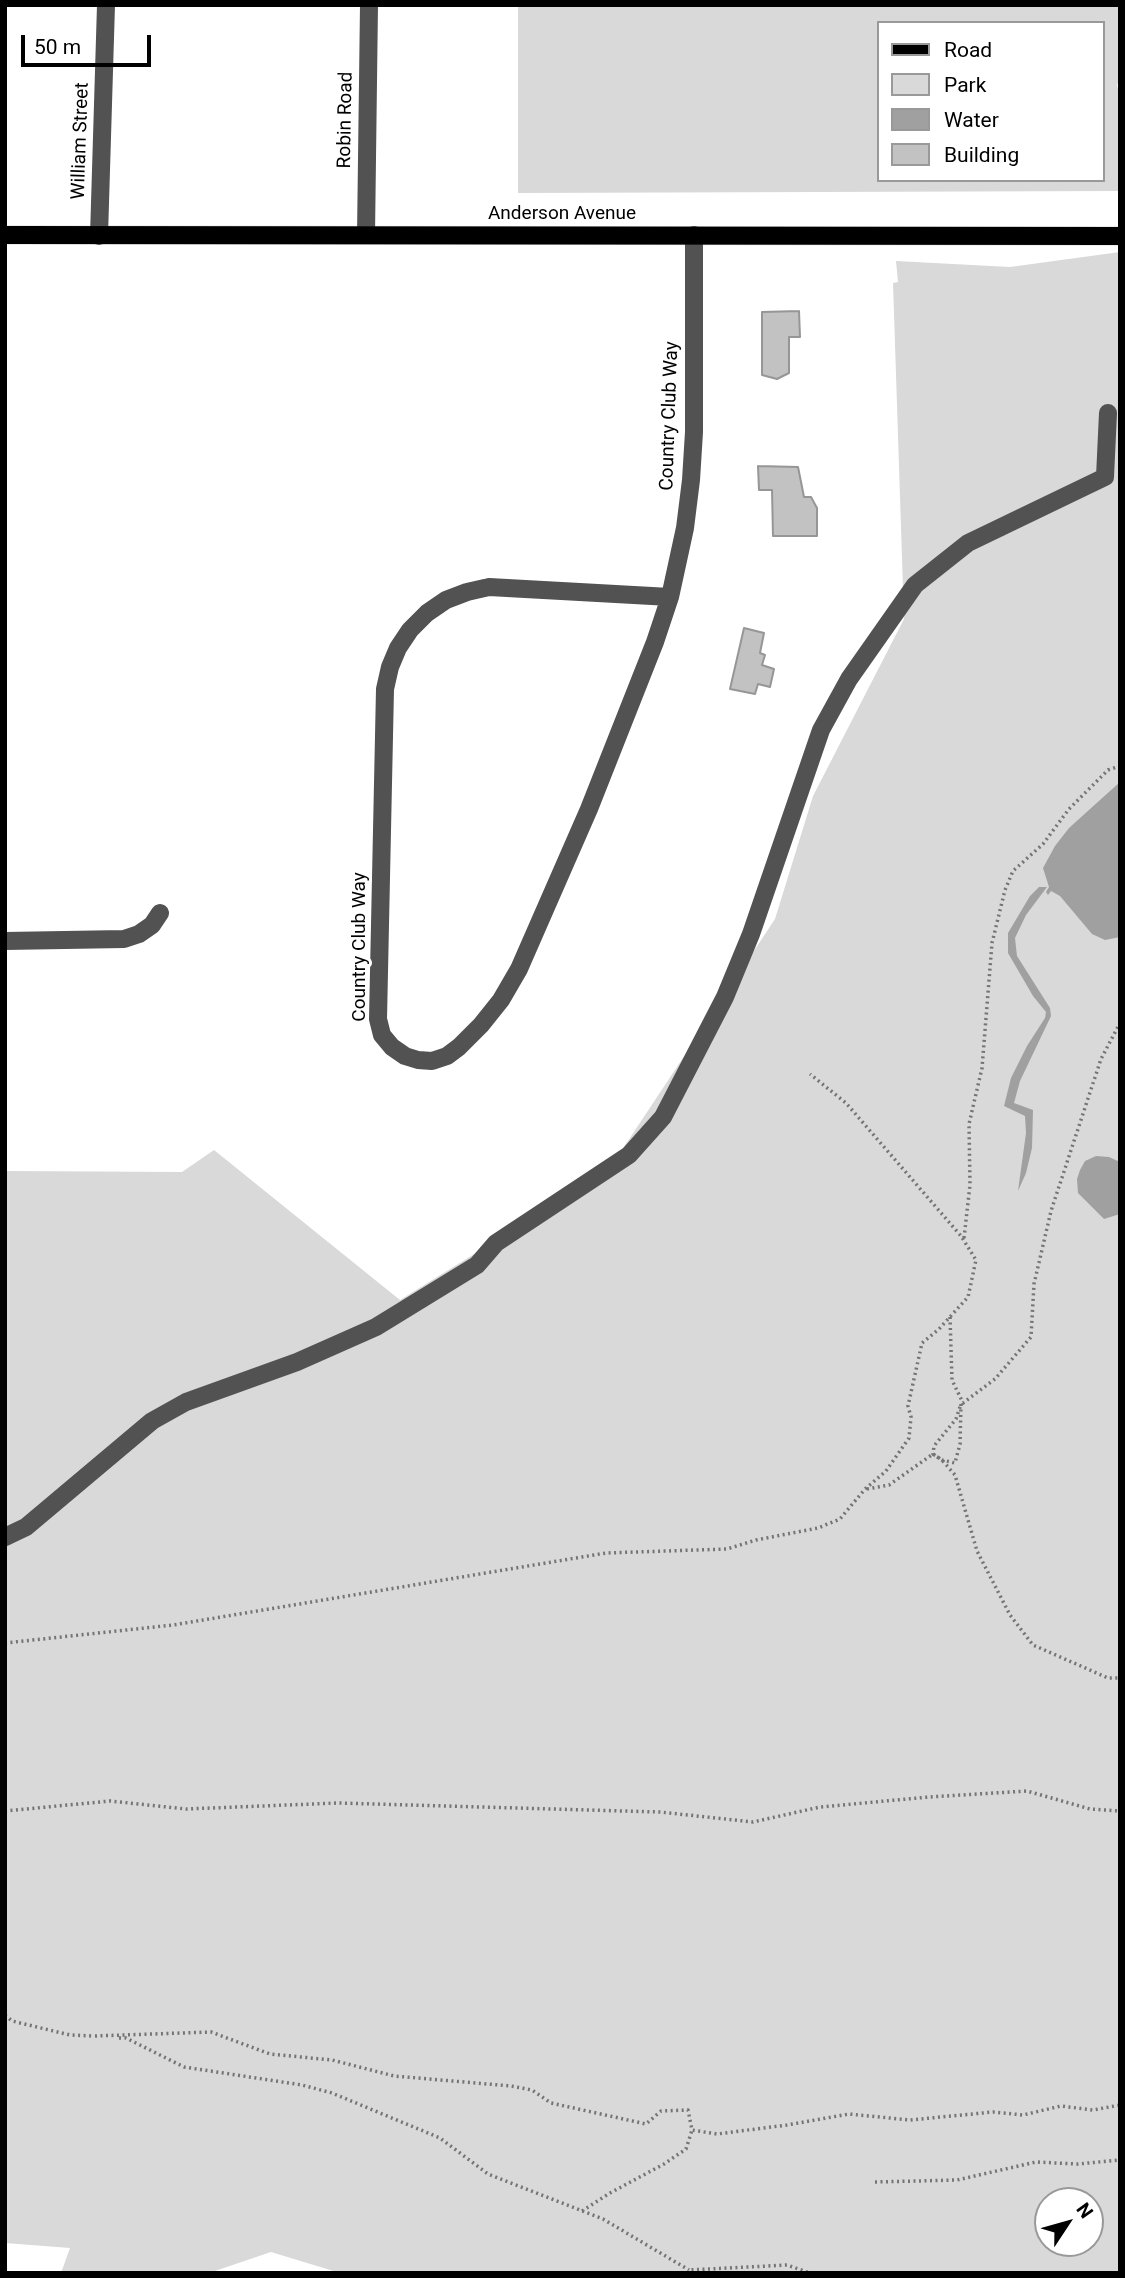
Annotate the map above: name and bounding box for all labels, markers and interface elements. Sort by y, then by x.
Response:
scale bar [24,21,154,65]
legend [876,21,1104,182]
text: 50 m [34,35,81,59]
text: Road [944,38,992,62]
street label: Robin Road [334,71,358,169]
text: Park [944,73,986,97]
street label: William Street [68,82,94,200]
text: Water [944,108,999,132]
text: Building [944,143,1019,167]
street label: Anderson Avenue [488,203,636,225]
street label: Country Club Way [656,341,684,491]
street label: Country Club Way [349,872,371,1022]
north arrow [1034,2187,1104,2257]
text: N [1072,2198,1098,2223]

